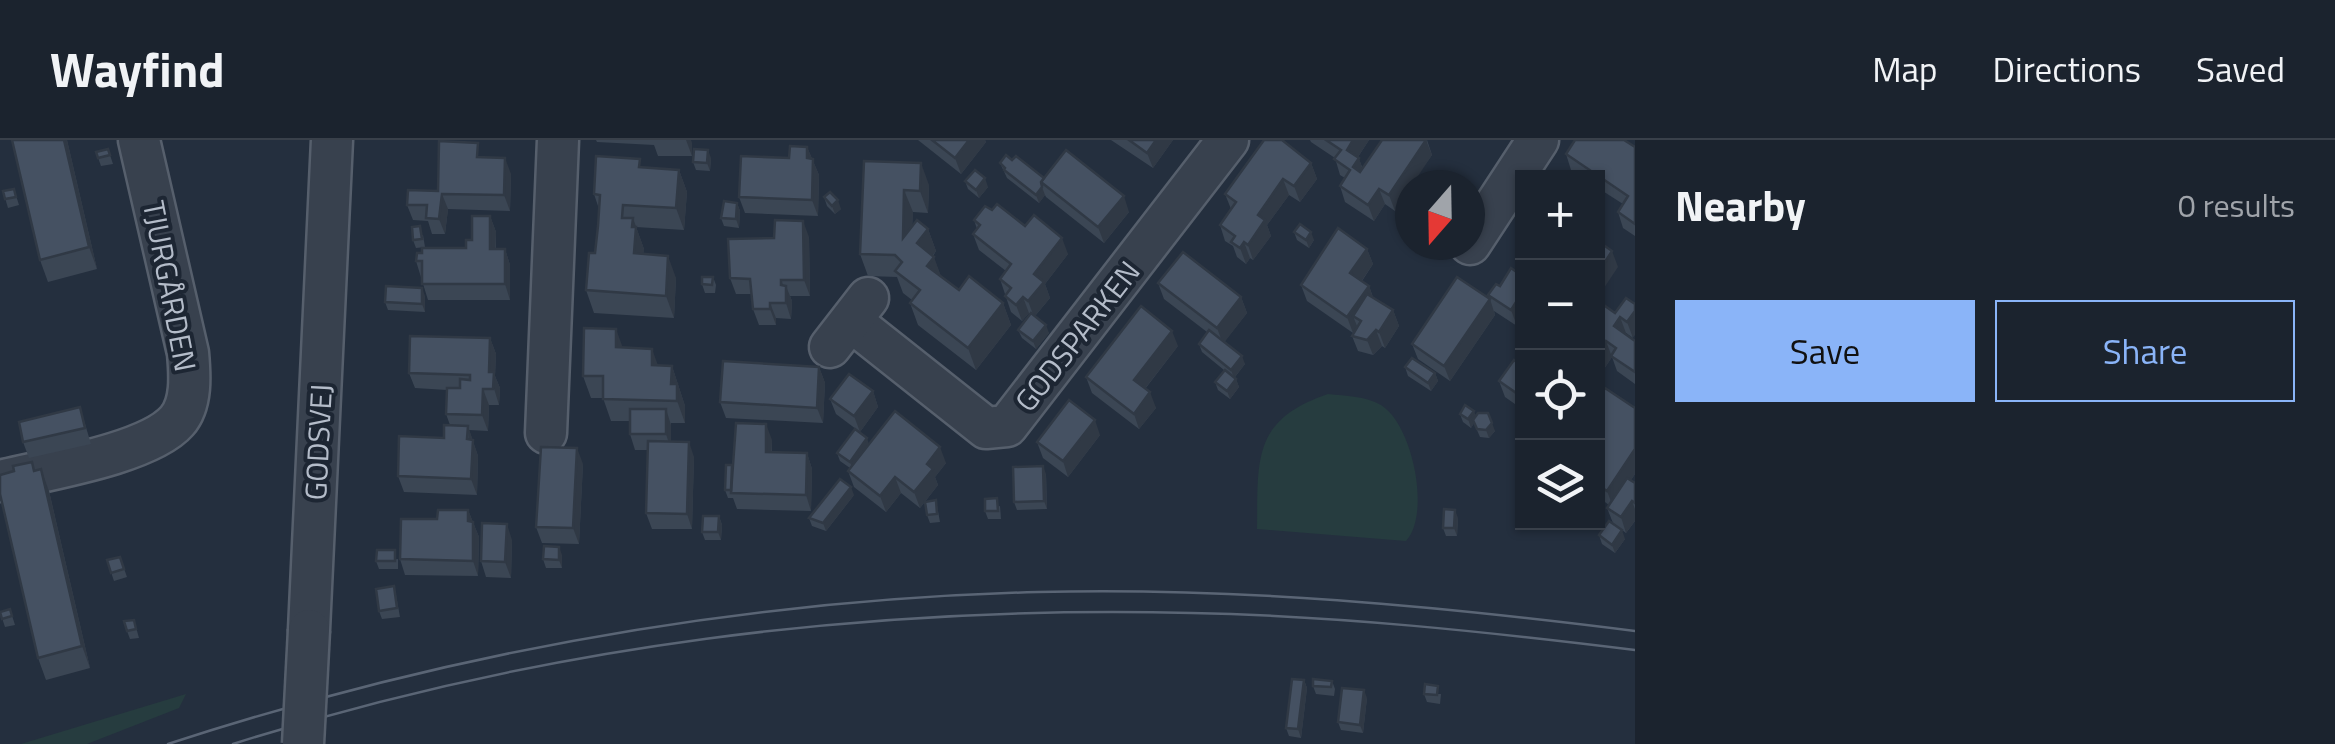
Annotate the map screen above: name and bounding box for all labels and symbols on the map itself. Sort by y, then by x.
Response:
north arrow [1395,170,1485,260]
street label: TJURGÅRDEN [131,197,209,375]
street label: GODSPARKEN [1003,251,1151,421]
street label: GODSVEJ [292,383,344,501]

